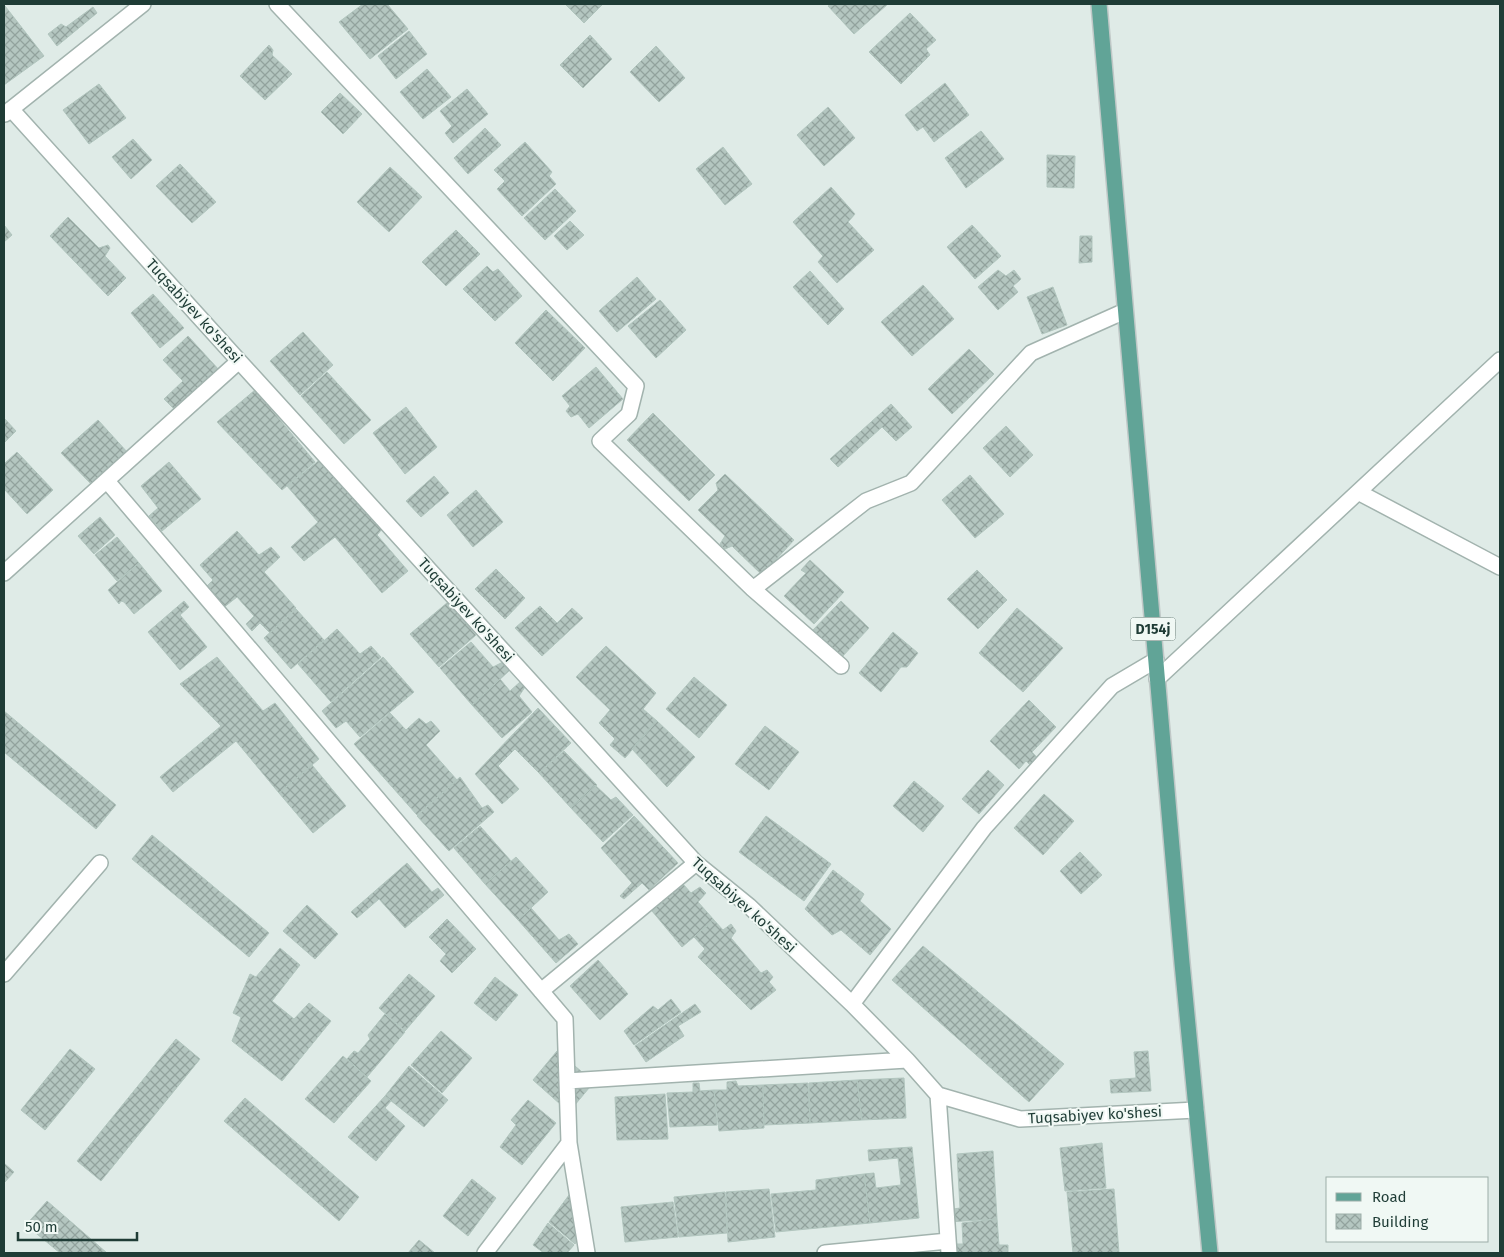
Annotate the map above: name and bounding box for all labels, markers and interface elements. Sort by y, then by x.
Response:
street label: Tuqsabiyev ko'shesi [142,255,246,367]
street label: Tuqsabiyev ko'shesi [414,554,518,666]
road number: D154j [1130,618,1176,640]
street label: Tuqsabiyev ko'shesi [688,853,800,957]
street label: Tuqsabiyev ko'shesi [1027,1102,1163,1128]
legend [1326,1177,1489,1242]
text: Road [1372,1188,1407,1206]
scale bar [18,1210,136,1242]
text: Building [1372,1213,1428,1231]
text: 50 m [25,1218,58,1236]

